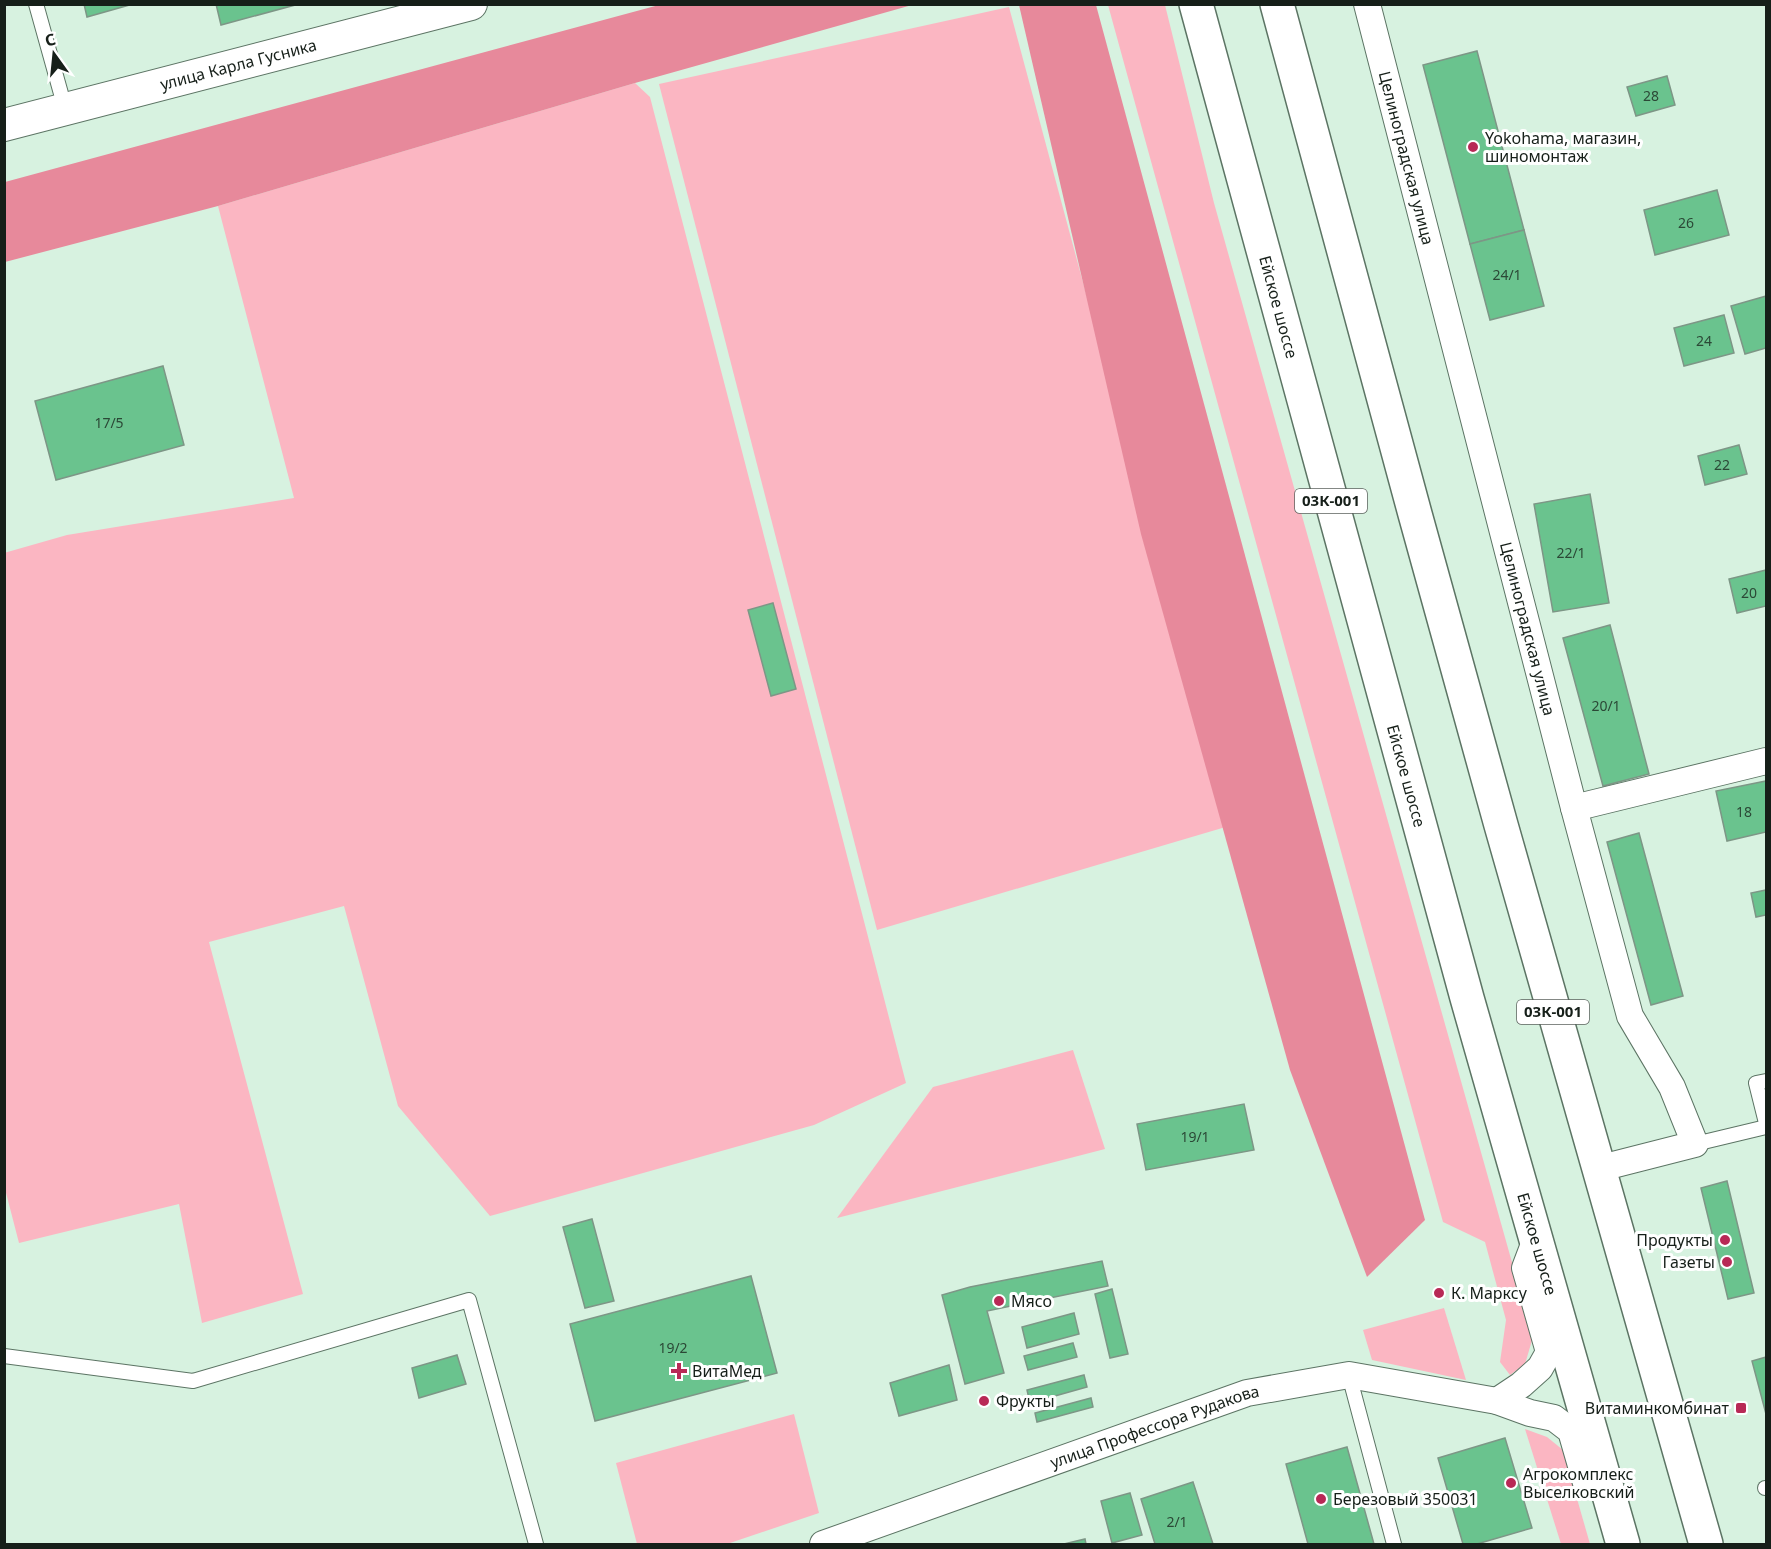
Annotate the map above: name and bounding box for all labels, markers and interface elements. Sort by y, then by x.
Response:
north arrow [24,24,84,84]
text: С [42,28,58,51]
street label: улица Карла Гусника [158,33,319,95]
street label: Целиноградская улица [1374,69,1440,247]
house number: 28 [1643,86,1659,105]
place label: Yokohama, магазин, шиномонтаж [1485,127,1641,167]
marker: Yokohama, магазин, шиномонтаж [1466,140,1480,154]
house number: 26 [1678,213,1694,232]
street label: Ейское шоссе [1254,253,1303,361]
house number: 24/1 [1492,265,1522,284]
house number: 24 [1696,331,1712,350]
house number: 17/5 [94,413,124,432]
house number: 22 [1714,455,1730,474]
road number: 03К-001 [1295,489,1367,513]
street label: Целиноградская улица [1495,539,1561,718]
house number: 22/1 [1556,543,1586,562]
house number: 20 [1741,583,1757,602]
house number: 20/1 [1591,696,1621,715]
street label: Ейское шоссе [1382,722,1431,830]
house number: 18 [1736,802,1752,821]
road number: 03К-001 [1517,1000,1589,1024]
house number: 19/1 [1180,1127,1210,1146]
street label: Ейское шоссе [1512,1190,1562,1298]
place label: Продукты [1636,1229,1713,1251]
marker: Продукты [1718,1233,1732,1247]
place label: Газеты [1663,1251,1715,1273]
marker: Газеты [1720,1255,1734,1269]
place label: К. Марксу [1451,1282,1528,1304]
marker: К. Марксу [1432,1286,1446,1300]
place label: Мясо [1011,1290,1052,1312]
marker: Мясо [992,1294,1006,1308]
house number: 19/2 [658,1338,688,1357]
place label: ВитаMед [692,1360,762,1382]
marker: ВитаMед [670,1362,688,1380]
street label: улица Профессора Рудакова [1047,1380,1261,1473]
place label: Фрукты [996,1390,1055,1412]
marker: Фрукты [977,1394,991,1408]
place label: Витаминкомбинат [1585,1397,1730,1419]
marker: Витаминкомбинат [1734,1401,1748,1415]
place label: Агрокомплекс Выселковский [1523,1463,1634,1503]
marker: Агрокомплекс Выселковский [1504,1476,1518,1490]
place label: Березовый 350031 [1333,1488,1478,1510]
marker: Березовый 350031 [1314,1492,1328,1506]
house number: 2/1 [1166,1512,1188,1531]

